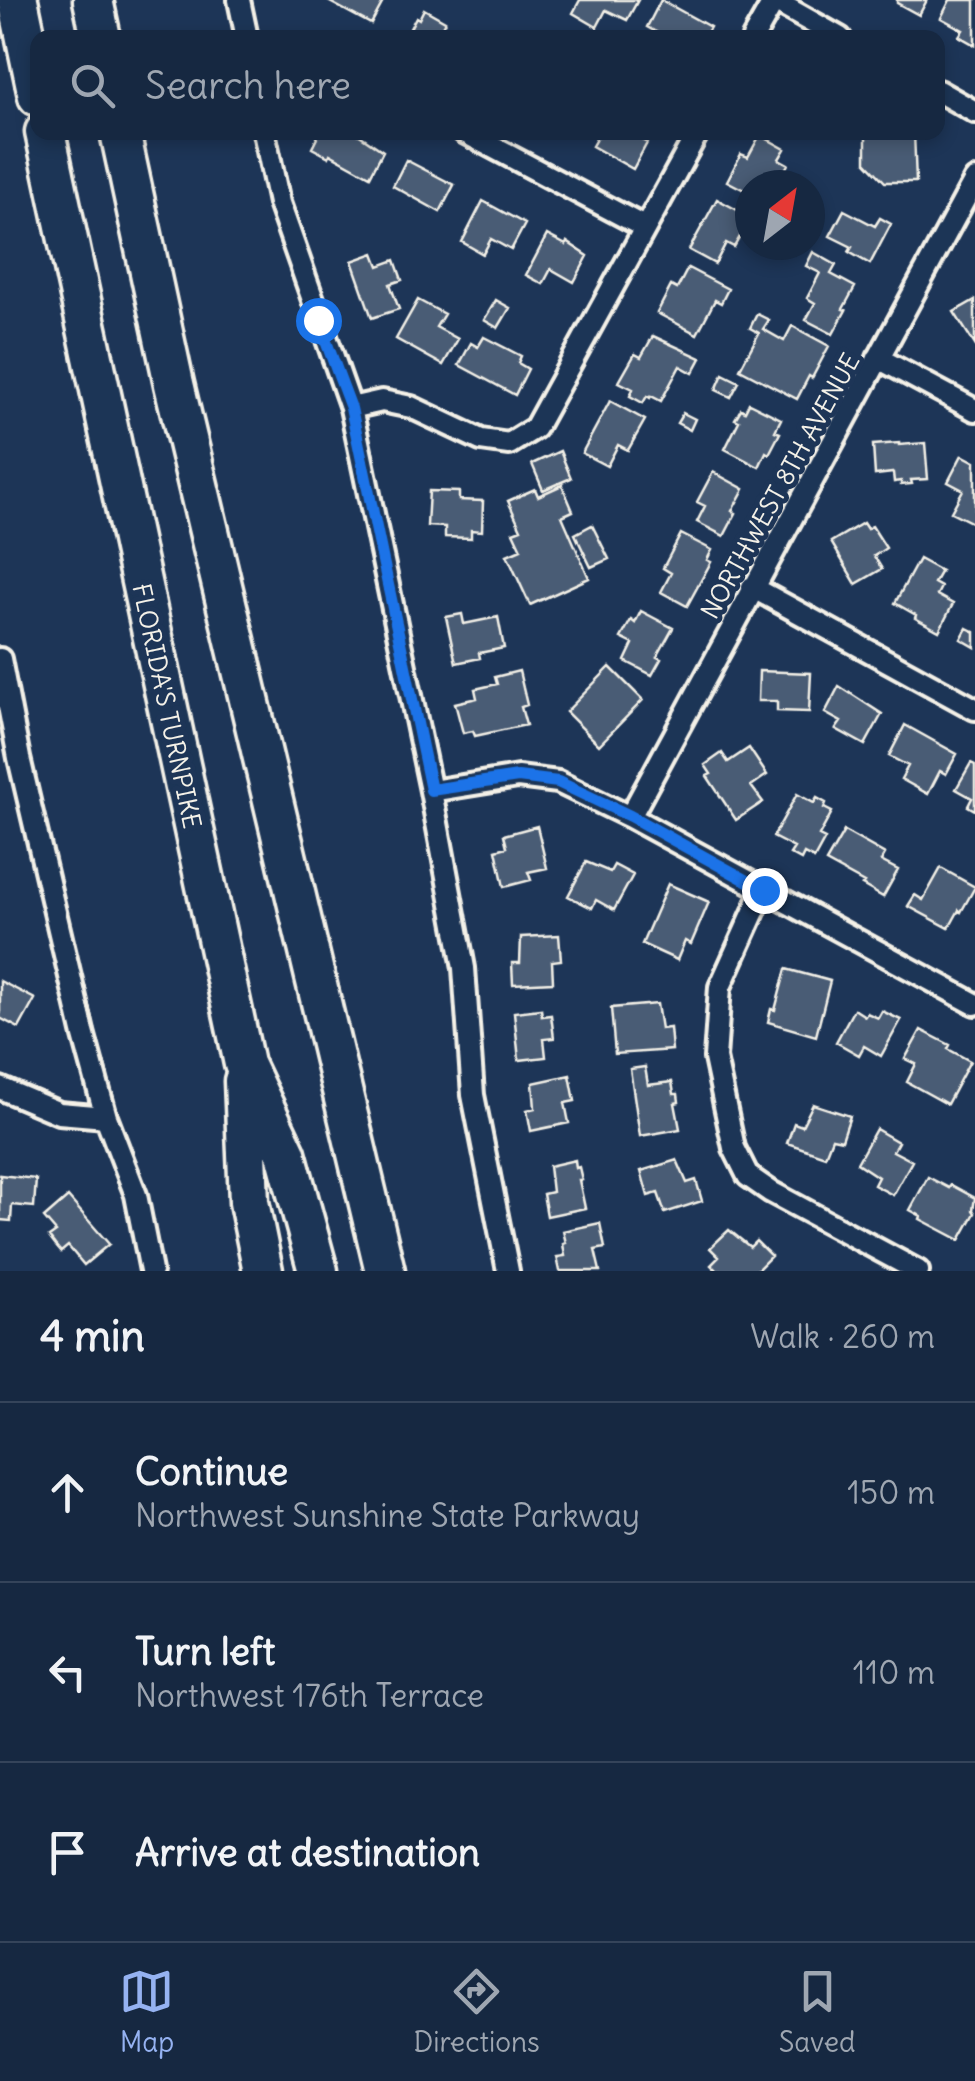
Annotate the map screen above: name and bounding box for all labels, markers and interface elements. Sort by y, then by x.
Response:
search box [30,30,945,140]
icon: search [65,58,120,113]
text: Search here [145,62,351,109]
north arrow [735,170,825,260]
route start [296,298,342,344]
street label: NORTHWEST 8TH AVENUE [694,348,866,624]
street label: FLORIDA'S TURNPIKE [125,581,209,831]
route end [742,868,788,914]
text: 4 min [40,1310,145,1362]
text: Walk · 260 m [750,1316,935,1357]
text: Continue [135,1448,288,1495]
icon: ahead [40,1465,95,1520]
text: 150 m [847,1472,935,1513]
text: Northwest Sunshine State Parkway [135,1495,640,1536]
text: Turn left [135,1628,275,1675]
icon: left [40,1645,95,1700]
text: 110 m [853,1652,935,1693]
text: Northwest 176th Terrace [135,1675,484,1716]
icon: arrive [40,1825,95,1880]
text: Arrive at destination [135,1829,480,1876]
tab: Map [119,1964,174,2060]
tab: Directions [413,1964,540,2060]
tab: Saved [779,1964,856,2060]

